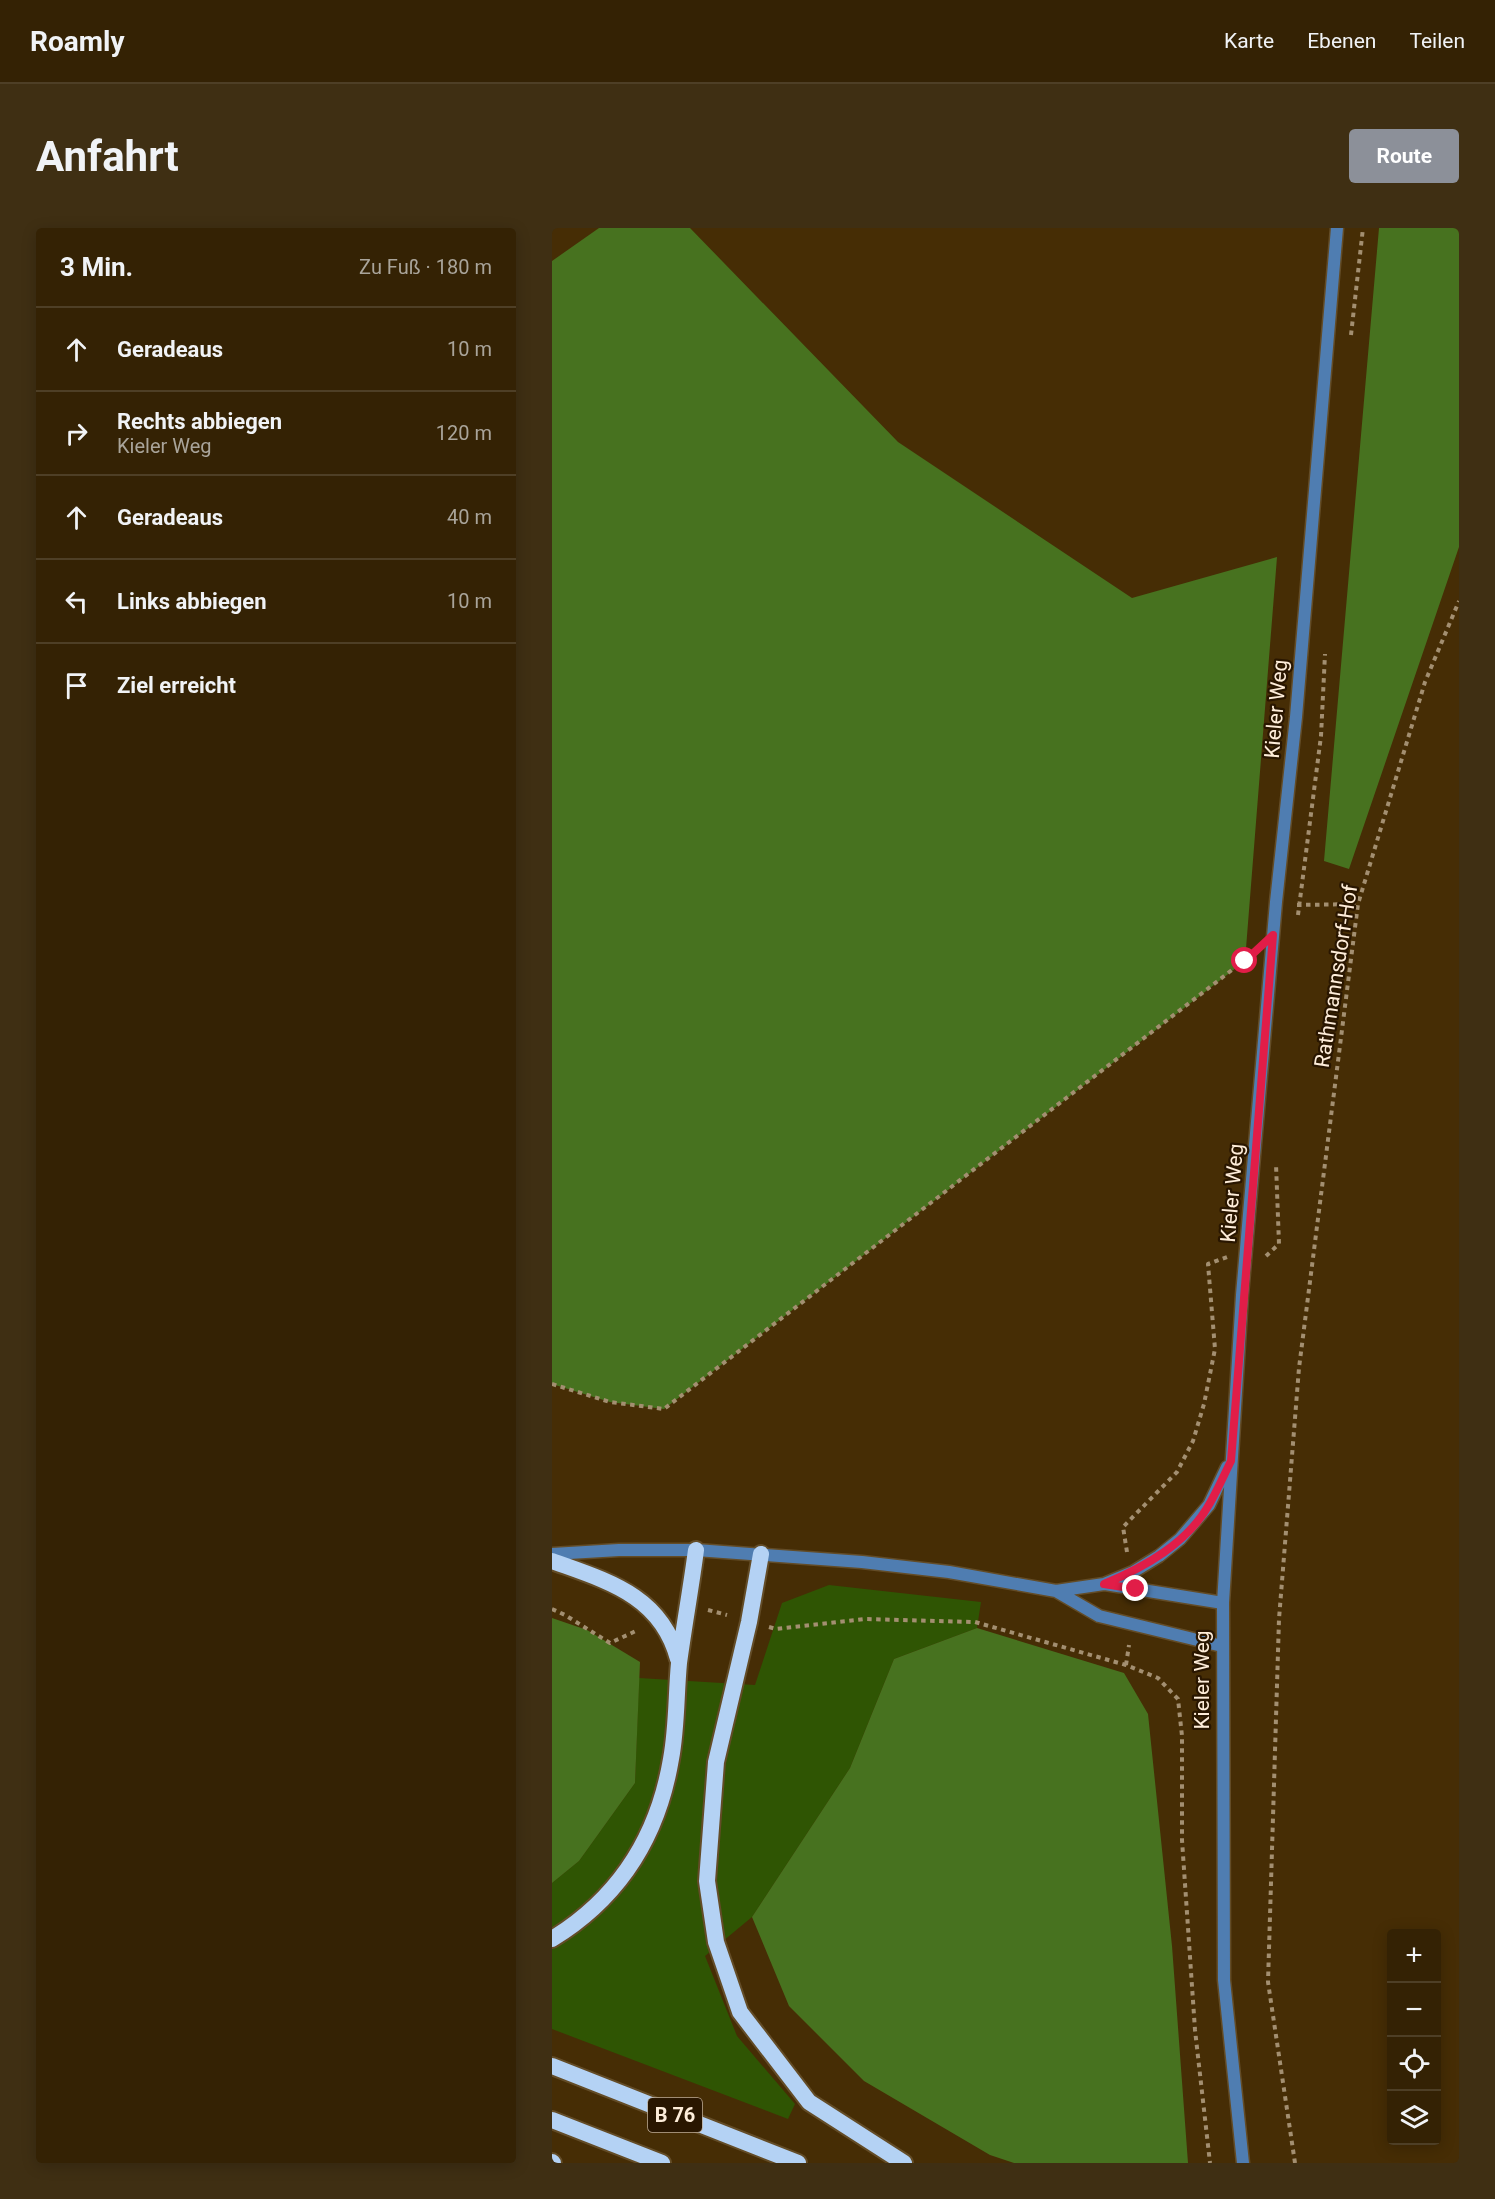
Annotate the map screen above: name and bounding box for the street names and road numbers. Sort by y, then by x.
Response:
street label: Kieler Weg [1260,659,1292,759]
street label: Rathmannsdorf-Hof [1310,882,1362,1069]
street label: Kieler Weg [1216,1143,1248,1243]
street label: Kieler Weg [1190,1630,1214,1730]
road number: B 76 [648,2098,702,2132]

